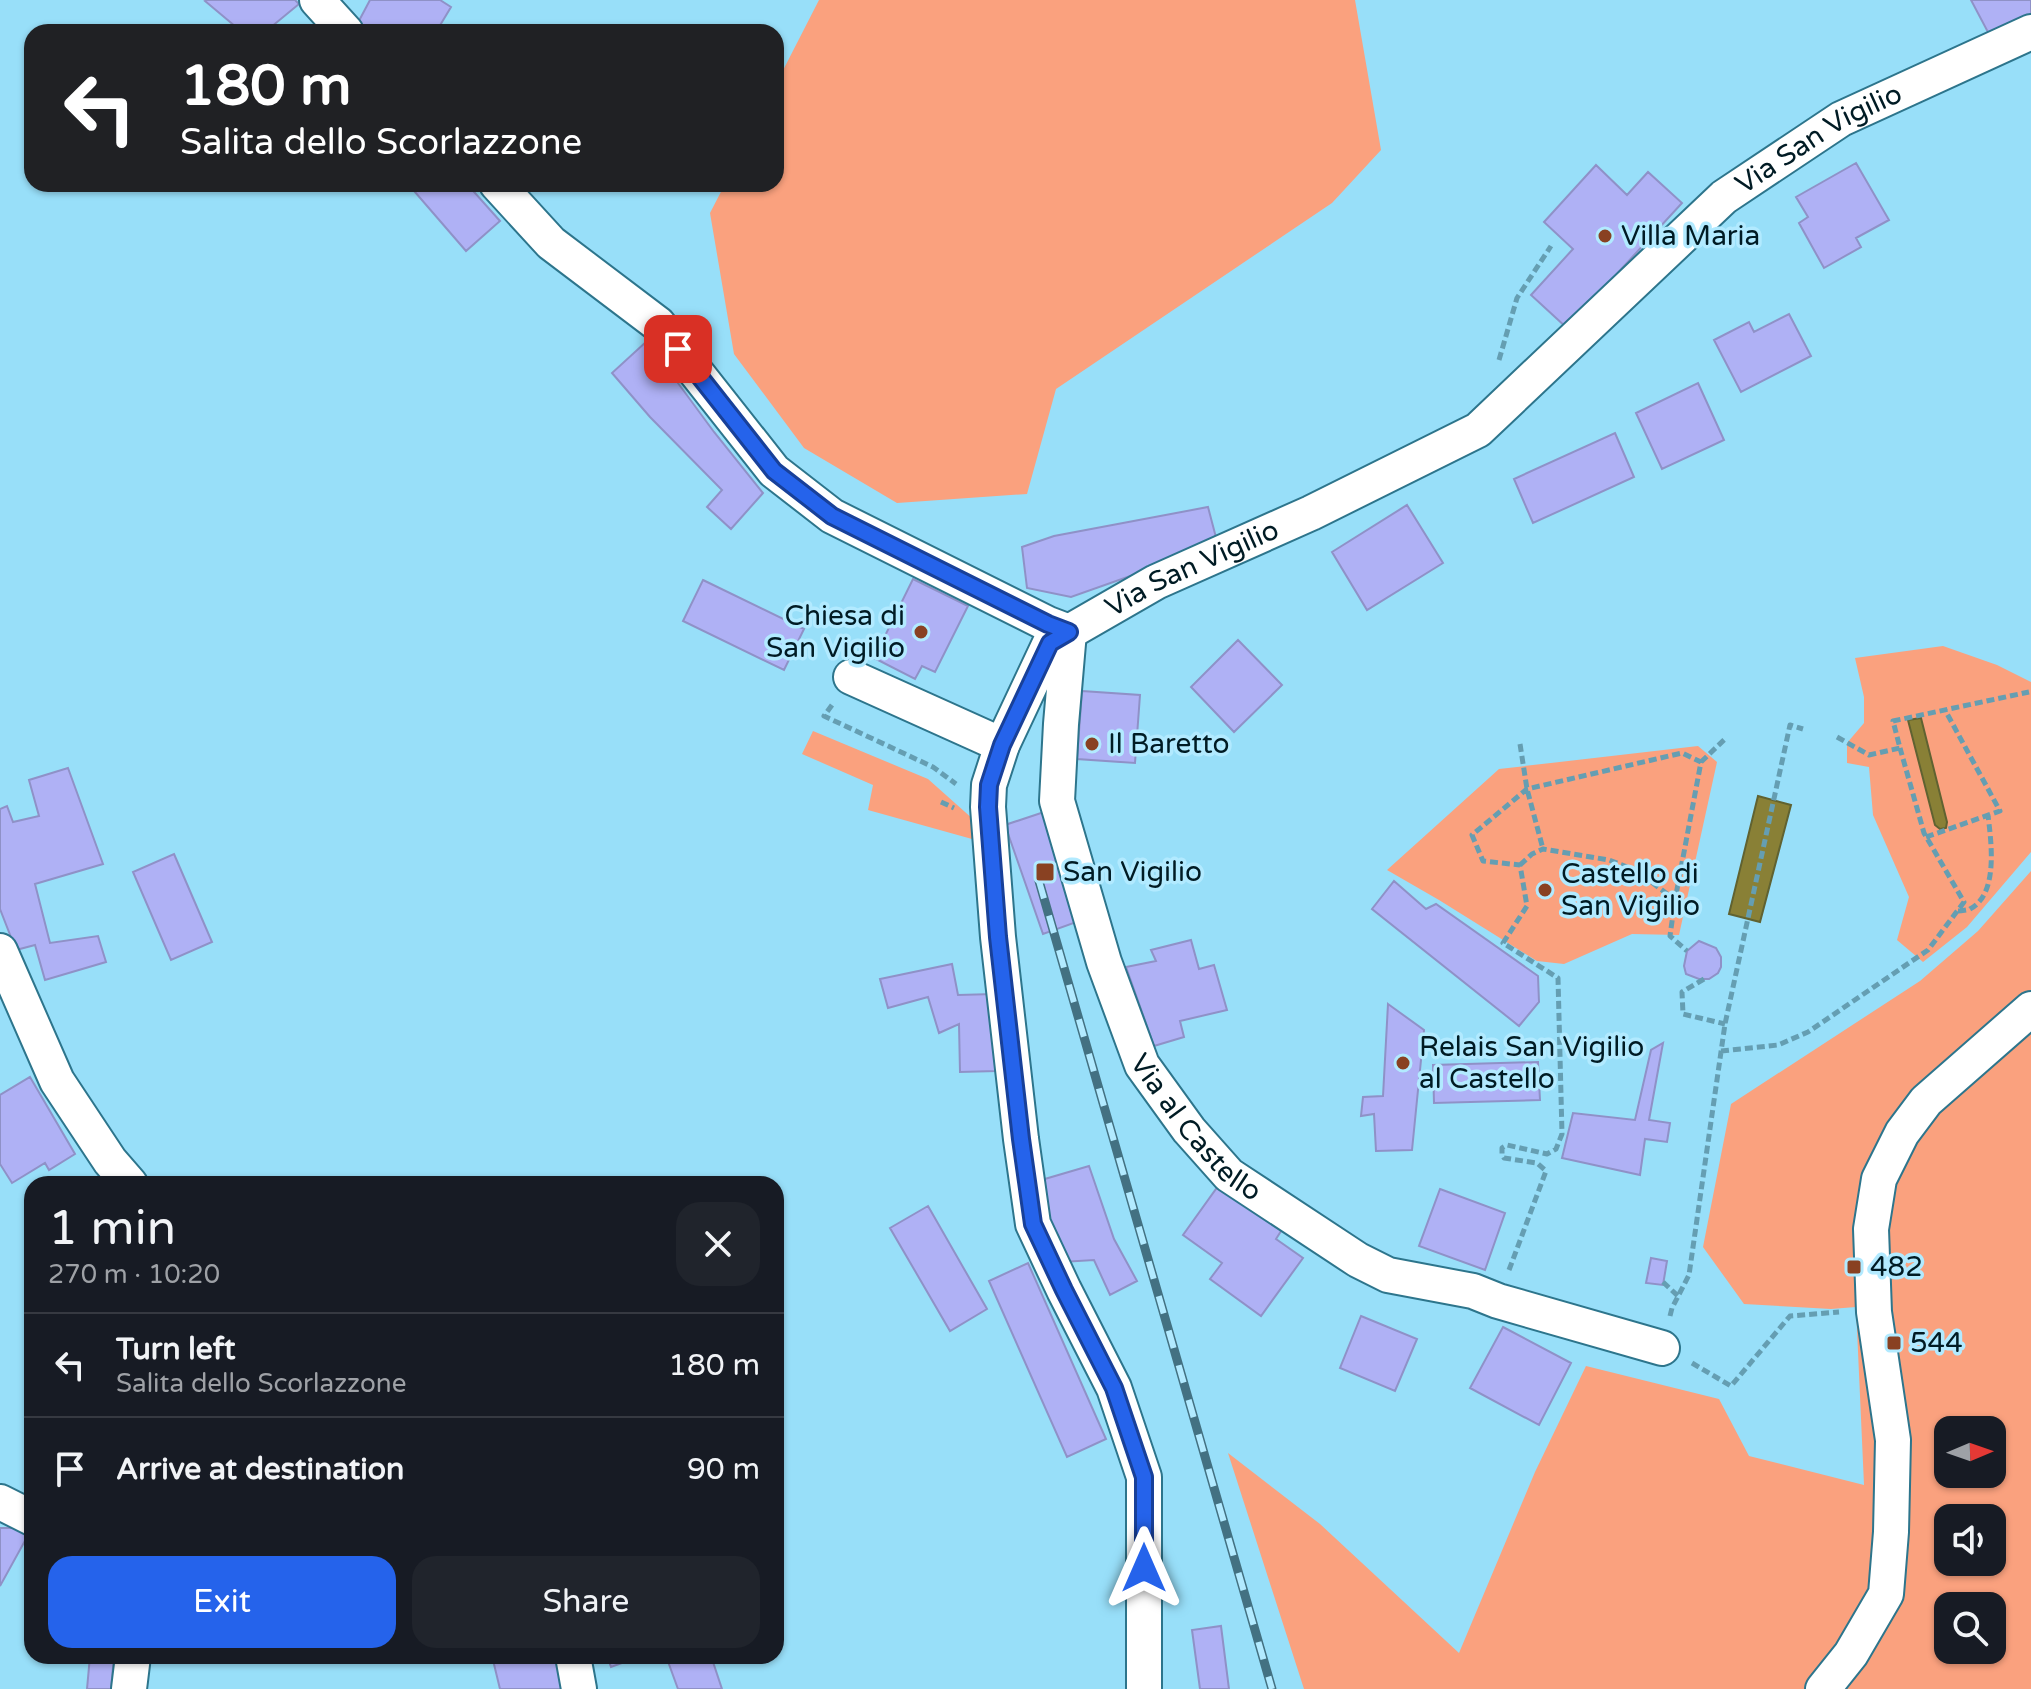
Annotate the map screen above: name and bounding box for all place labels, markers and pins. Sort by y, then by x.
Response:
place label: Villa Maria [1621,219,1760,253]
marker: Villa Maria [1596,227,1614,245]
pin [644,315,712,383]
place label: Chiesa di San Vigilio [766,599,905,665]
marker: Chiesa di San Vigilio [912,623,930,641]
place label: Il Baretto [1108,727,1229,761]
marker: Il Baretto [1083,735,1101,753]
place label: San Vigilio [1063,855,1202,889]
place label: Castello di San Vigilio [1561,857,1700,923]
marker: San Vigilio [1034,861,1056,883]
marker: Castello di San Vigilio [1536,881,1554,899]
place label: Relais San Vigilio al Castello [1419,1030,1644,1096]
marker: Relais San Vigilio al Castello [1394,1054,1412,1072]
place label: 482 [1870,1250,1923,1284]
marker: 482 [1845,1258,1863,1276]
place label: 544 [1910,1326,1963,1360]
marker: 544 [1885,1334,1903,1352]

